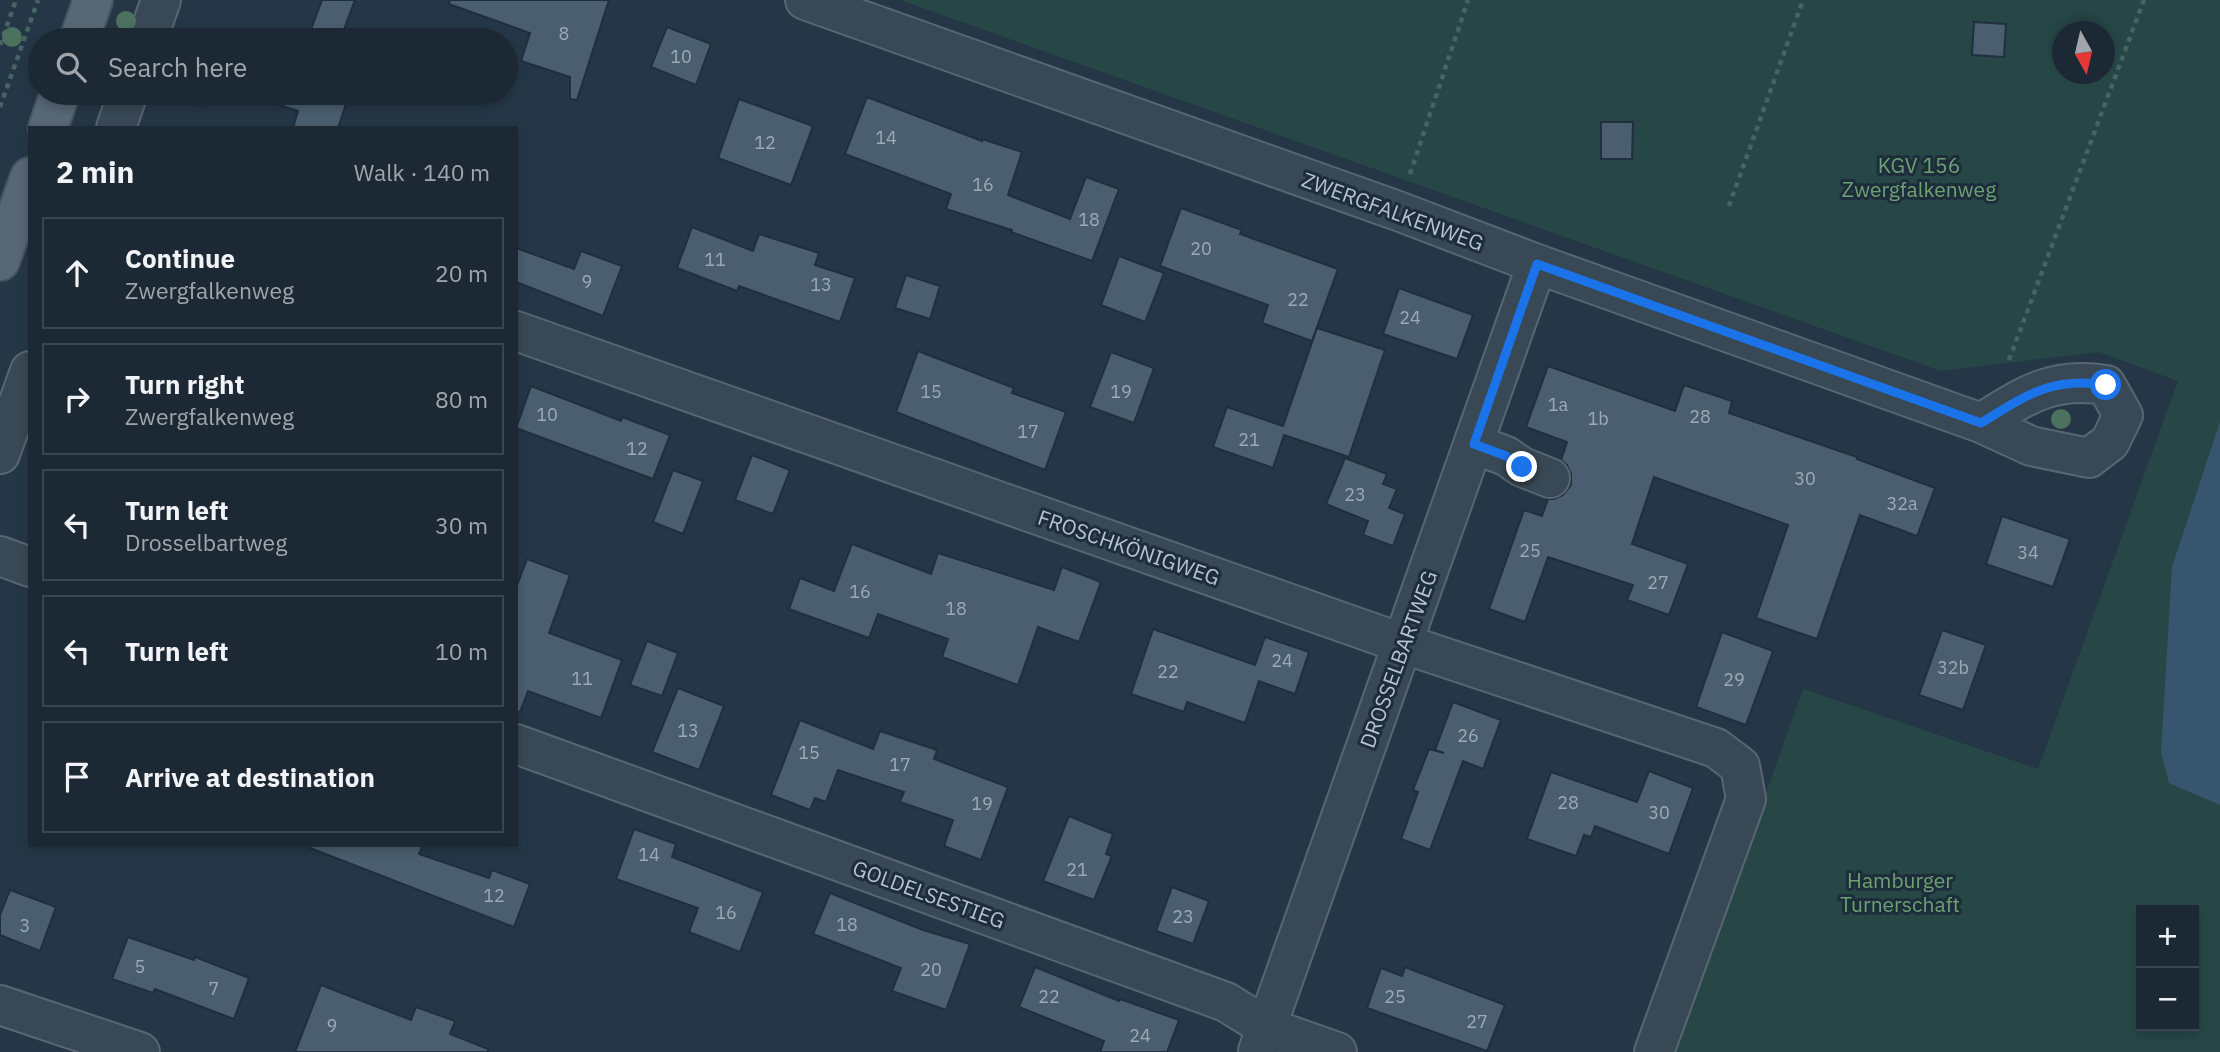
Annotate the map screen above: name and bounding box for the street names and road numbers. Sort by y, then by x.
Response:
street label: ZWERGFALKENWEG [1298,165,1488,257]
street label: FROSCHKÖNIGWEG [1034,503,1224,591]
street label: DROSSELBARTWEG [1353,566,1443,752]
street label: GOLDELSESTIEG [849,853,1009,935]

